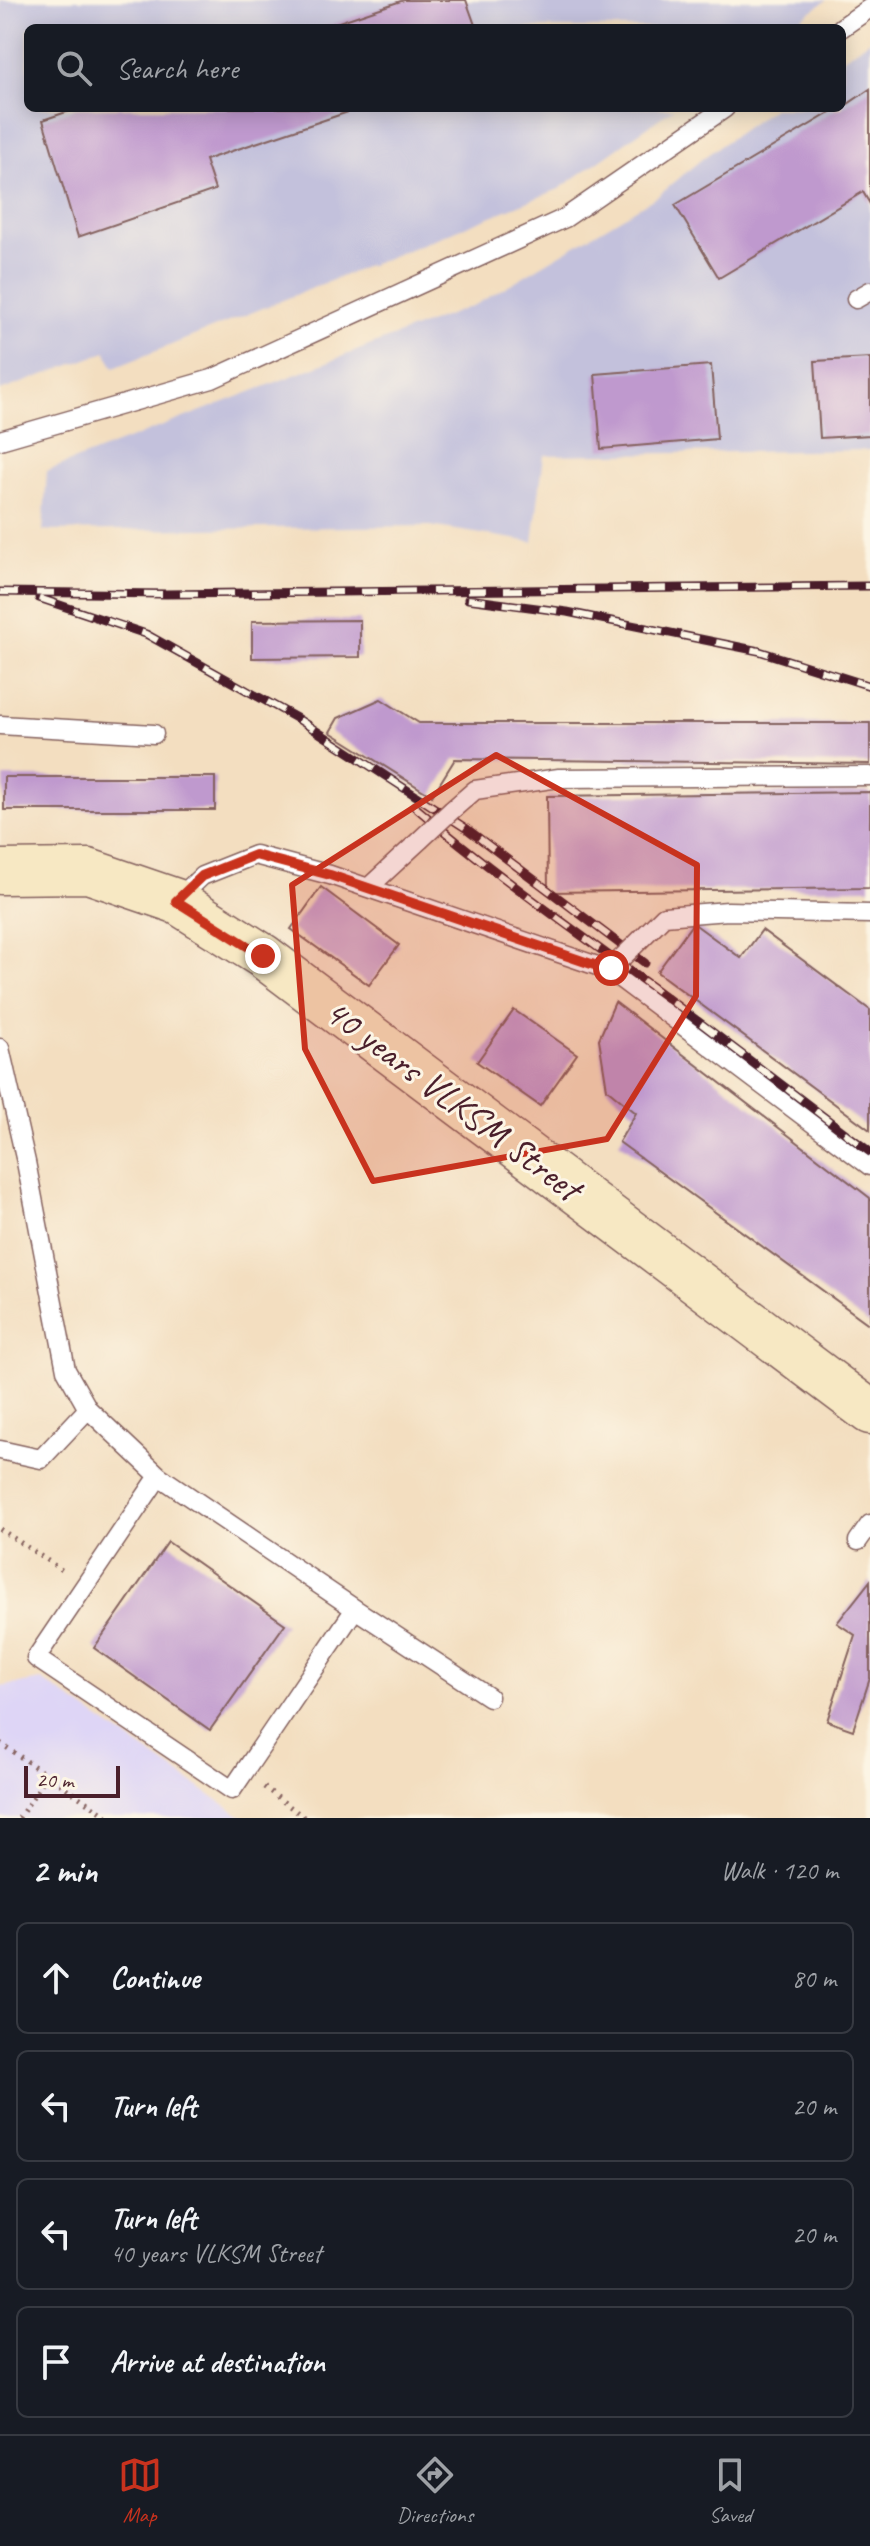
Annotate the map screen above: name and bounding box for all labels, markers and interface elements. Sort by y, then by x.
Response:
search box [24,24,846,112]
icon: search [52,46,96,90]
text: Search here [116,49,238,87]
route end [245,938,281,974]
route start [593,950,629,986]
street label: 40 years VLKSM Street [315,988,595,1214]
scale bar [24,1762,120,1798]
text: 20 m [36,1766,73,1794]
text: 2 min [32,1849,97,1892]
text: Walk · 120 m [721,1854,838,1887]
icon: ahead [34,1956,78,2000]
text: Continue [110,1959,200,1997]
text: 80 m [792,1962,836,1995]
icon: left [34,2084,78,2128]
text: Turn left [110,2087,197,2125]
text: 20 m [792,2090,836,2123]
text: Turn left [110,2199,197,2237]
icon: left [34,2212,78,2256]
text: 20 m [792,2218,836,2251]
text: 40 years VLKSM Street [110,2237,321,2270]
icon: arrive [34,2340,78,2384]
text: Arrive at destination [110,2343,325,2381]
tab: Map [118,2453,162,2529]
tab: Directions [397,2453,473,2529]
tab: Saved [708,2453,752,2529]

